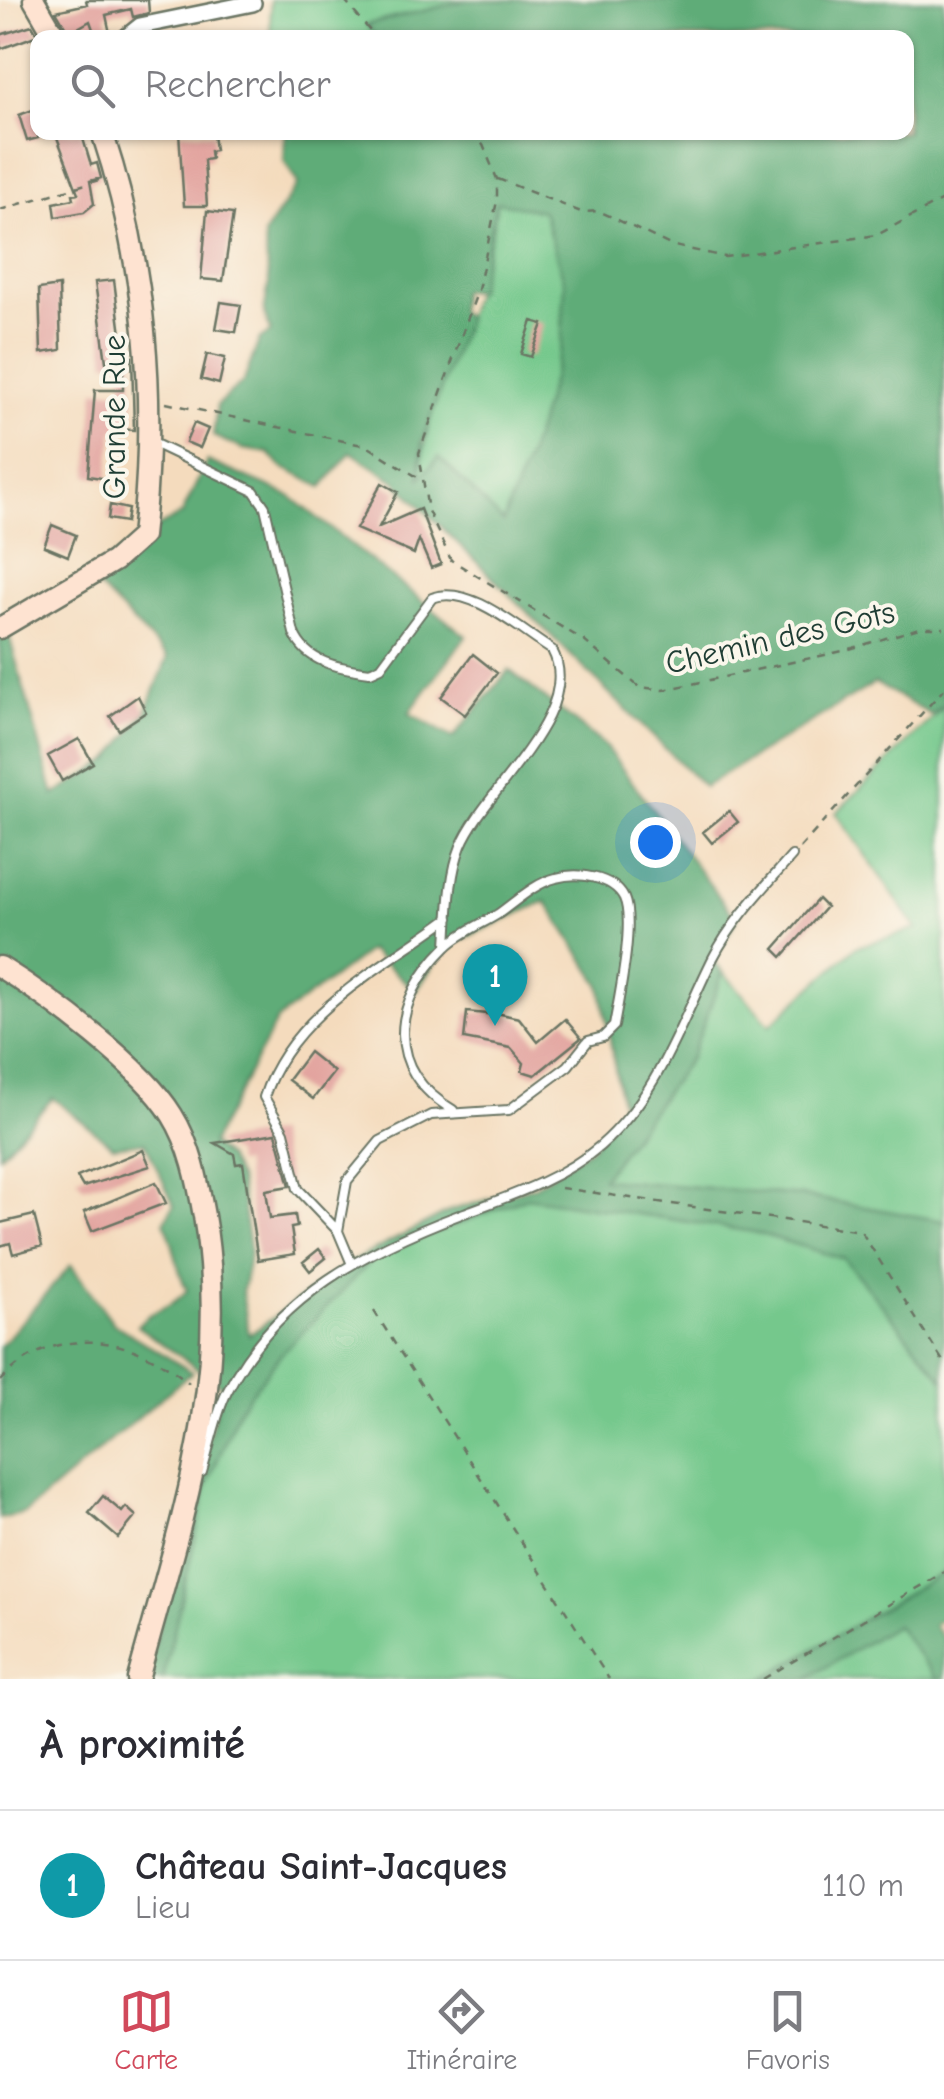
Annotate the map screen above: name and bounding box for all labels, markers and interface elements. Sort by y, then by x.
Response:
search box [30,30,914,140]
icon: search [65,58,120,113]
text: Rechercher [145,63,331,107]
street label: Grande Rue [96,335,133,499]
street label: Chemin des Gots [662,593,898,682]
your location [630,817,681,868]
pin: 1 [462,944,528,1026]
text: À proximité [40,1720,245,1769]
text: Château Saint-Jacques [135,1845,507,1889]
text: 1 [66,1867,79,1904]
text: 110 m [822,1867,904,1904]
text: Lieu [135,1889,191,1926]
tab: Carte [114,1984,178,2076]
tab: Itinéraire [407,1984,517,2076]
tab: Favoris [746,1984,830,2076]

